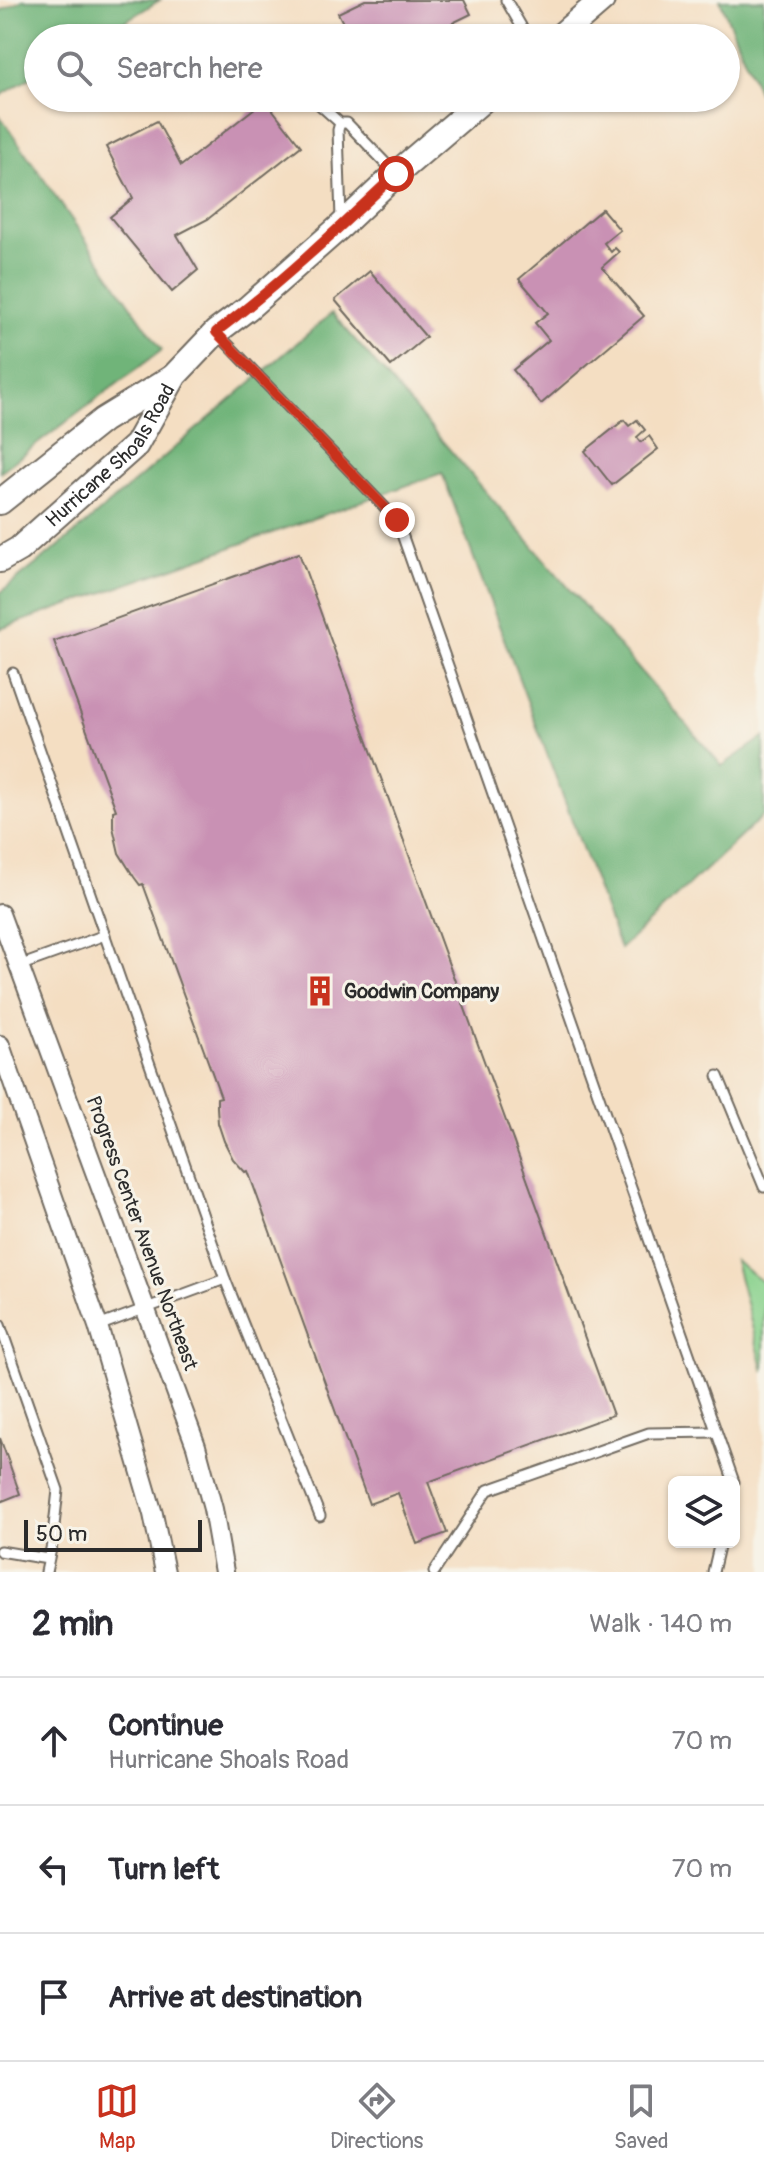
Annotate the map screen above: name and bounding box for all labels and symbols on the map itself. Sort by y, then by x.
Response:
route start [378,156,414,192]
street label: Hurricane Shoals Road [40,379,180,532]
route end [379,502,415,538]
building icon: Goodwin Company [303,974,337,1008]
place label: Goodwin Company [344,979,499,1004]
street label: Progress Center Avenue Northeast [81,1092,204,1374]
scale bar [24,1516,202,1552]

